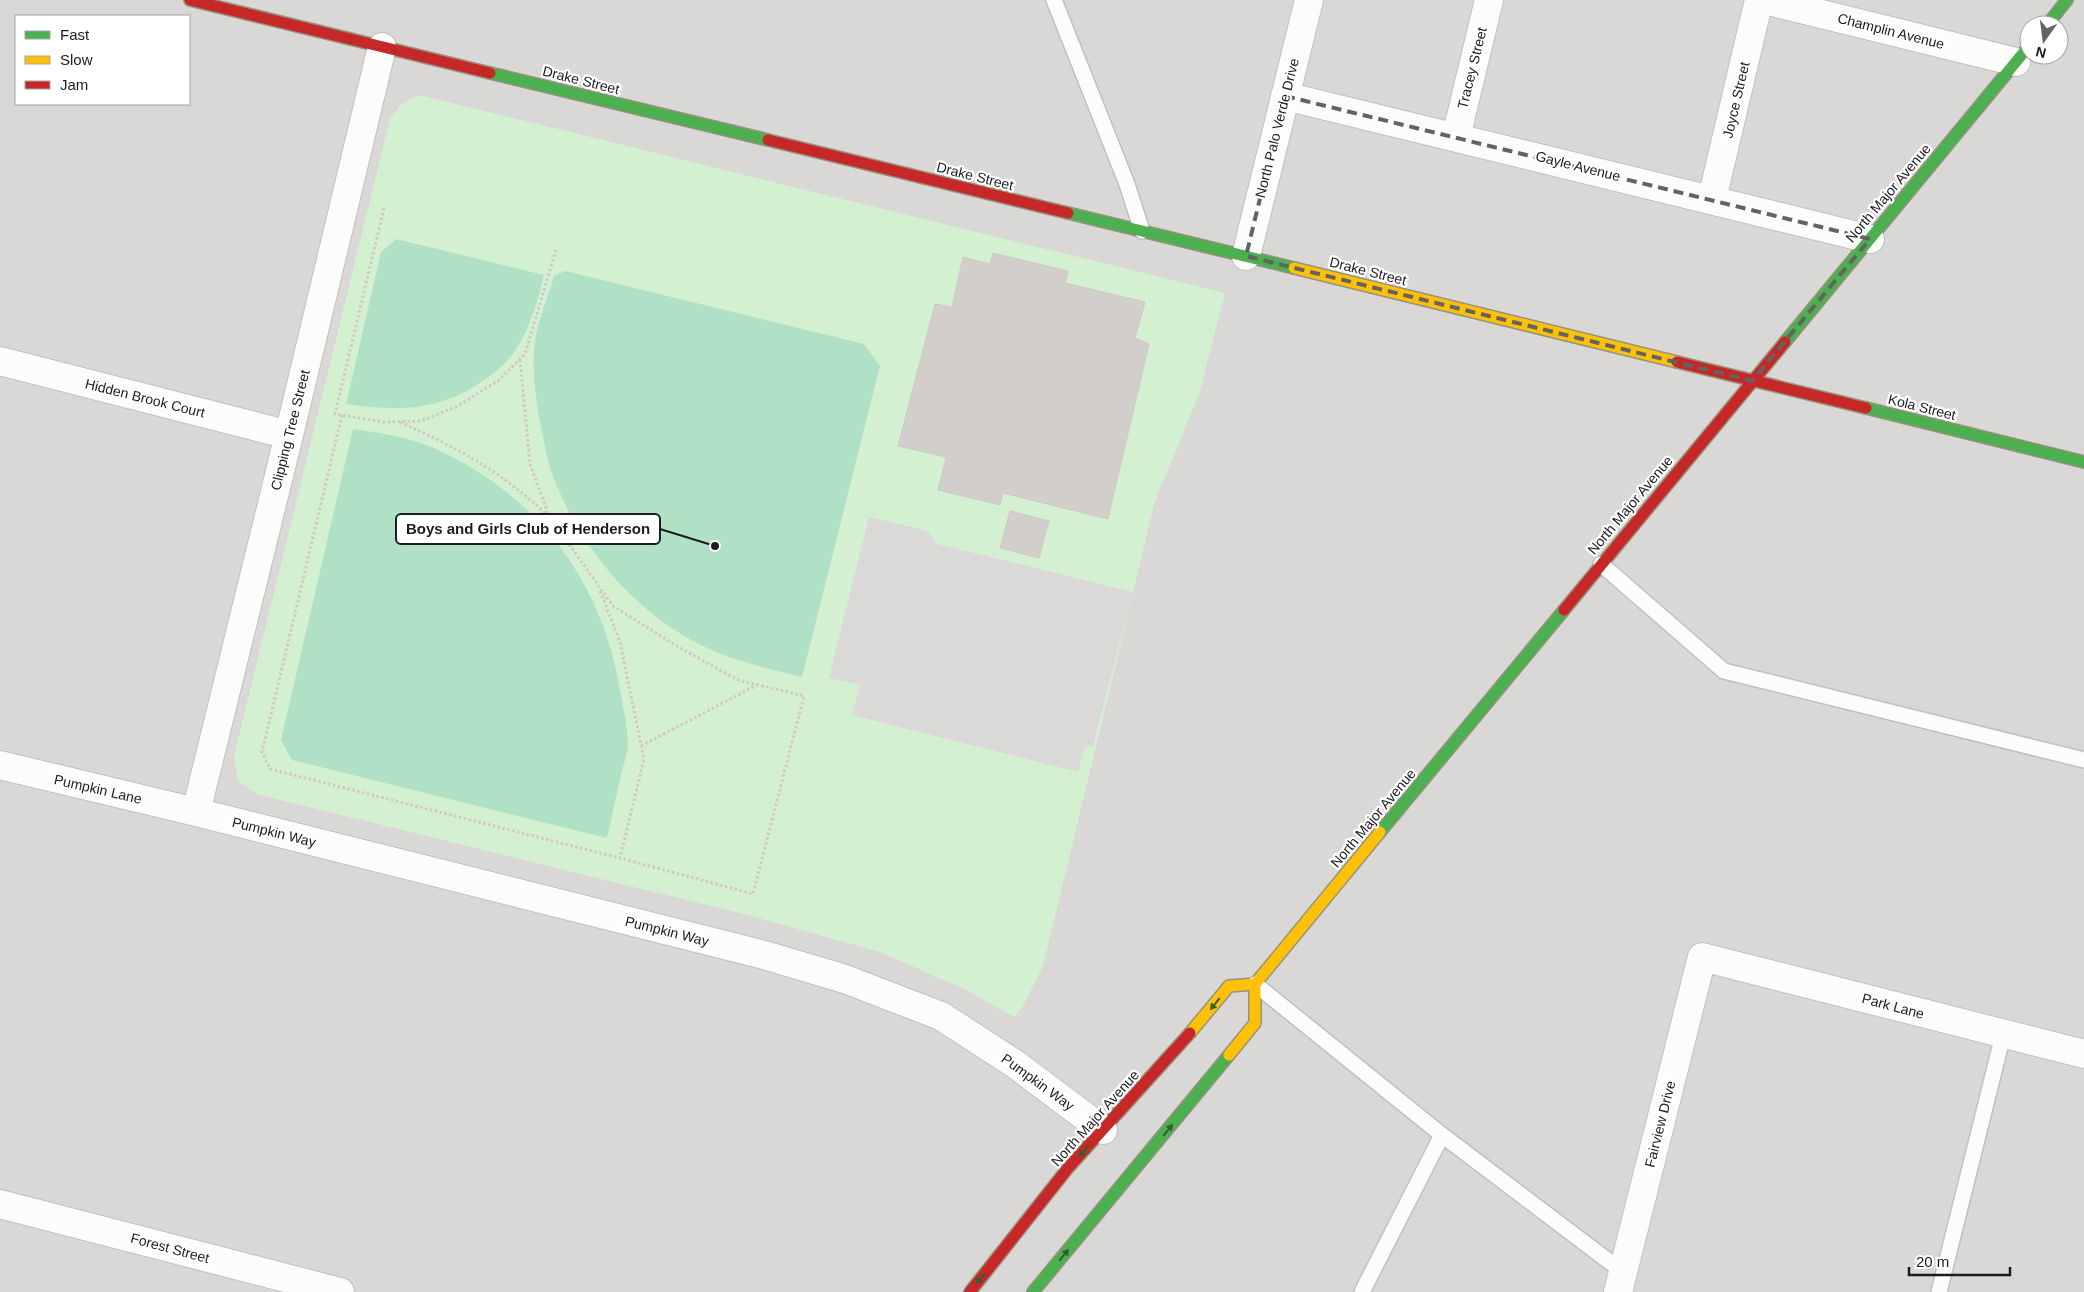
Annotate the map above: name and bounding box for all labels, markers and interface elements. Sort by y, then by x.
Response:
street label: Champlin Avenue [1836,10,1946,52]
legend [15,15,190,105]
north arrow [2019,15,2069,65]
street label: Tracey Street [1454,25,1490,110]
text: Fast [60,26,90,43]
text: N [2034,44,2048,62]
text: Slow [60,51,93,68]
street label: North Palo Verde Drive [1252,56,1302,199]
street label: Joyce Street [1719,60,1753,140]
street label: Drake Street [541,63,621,97]
text: Jam [60,76,88,93]
street label: North Major Avenue [1842,140,1934,245]
street label: Gayle Avenue [1534,148,1622,184]
street label: Drake Street [935,159,1015,193]
street label: Drake Street [1328,254,1408,288]
street label: Clipping Tree Street [267,368,313,492]
street label: Hidden Brook Court [83,375,207,421]
street label: Kola Street [1886,391,1958,423]
street label: North Major Avenue [1584,452,1676,557]
callout: Boys and Girls Club of Henderson [396,514,660,544]
text: Boys and Girls Club of Henderson [406,520,650,537]
street label: North Major Avenue [1327,765,1419,870]
street label: Pumpkin Lane [53,771,144,807]
street label: Pumpkin Way [230,814,318,850]
street label: Pumpkin Way [623,913,711,949]
street label: Park Lane [1860,990,1926,1022]
one-way arrow [1209,997,1220,1010]
street label: Pumpkin Way [999,1050,1077,1114]
street label: North Major Avenue [1048,1067,1142,1169]
street label: Fairview Drive [1642,1079,1679,1169]
one-way arrow [1163,1124,1174,1137]
one-way arrow [1078,1145,1090,1157]
street label: Forest Street [129,1230,211,1266]
scale bar [1909,1244,2010,1276]
one-way arrow [1059,1248,1070,1261]
text: 20 m [1916,1253,1949,1270]
one-way arrow [976,1271,987,1284]

